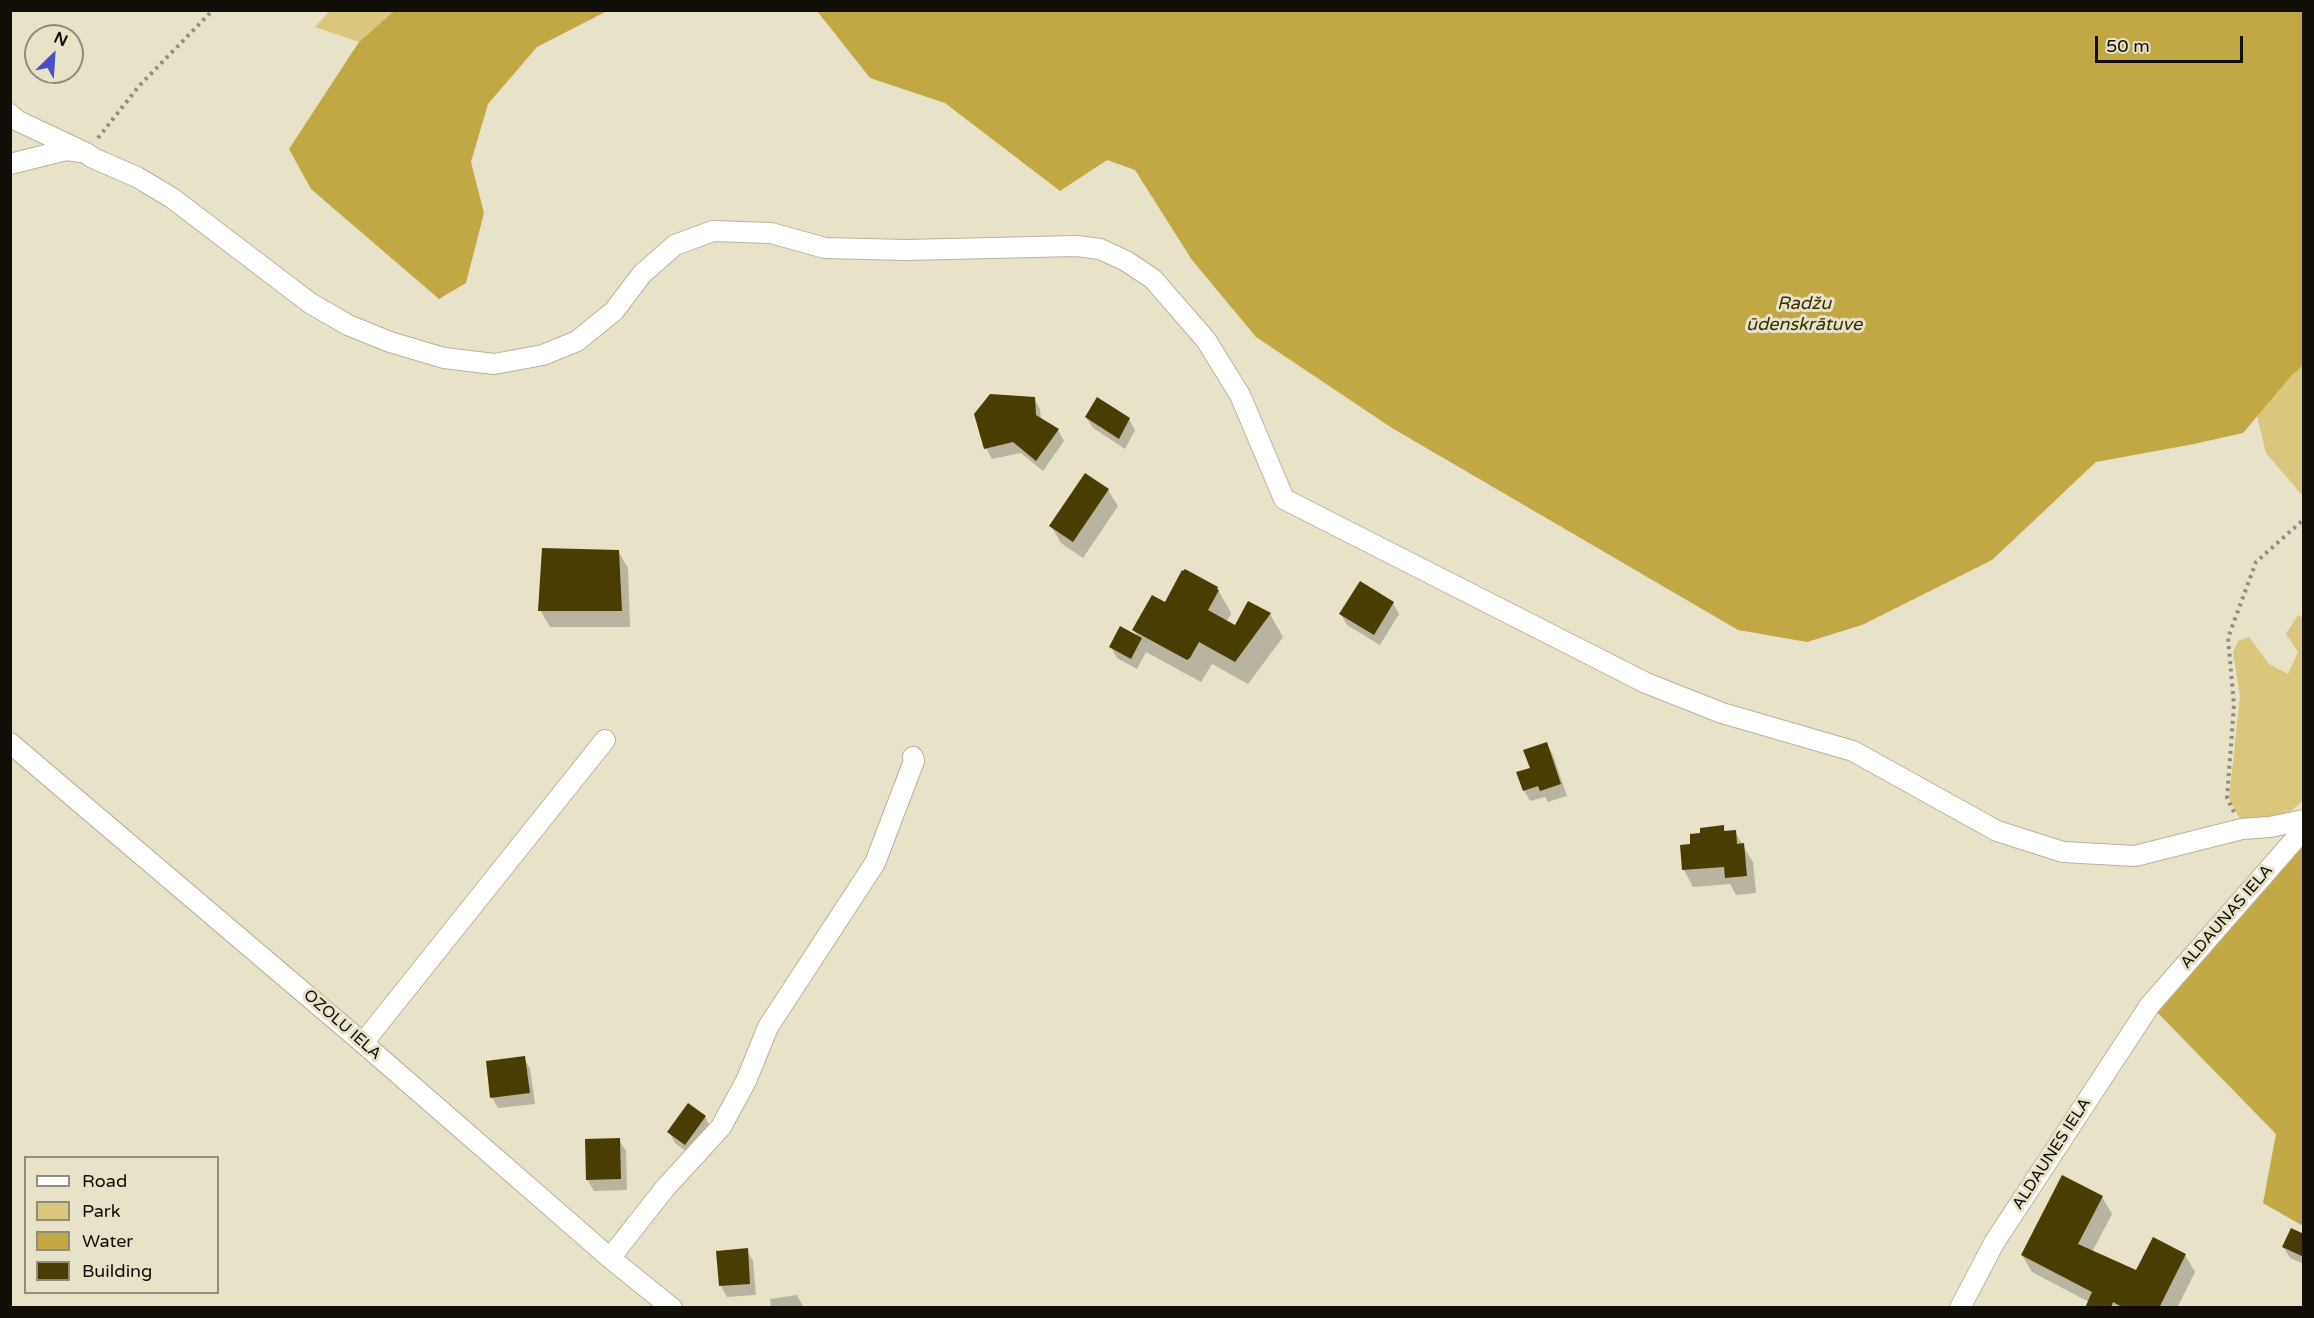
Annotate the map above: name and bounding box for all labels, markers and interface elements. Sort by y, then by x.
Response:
north arrow [24,24,84,84]
scale bar [2098,24,2246,62]
text: N [51,28,71,51]
text: 50 m [2106,35,2150,57]
water label: Radžu ūdenskrātuve [1746,293,1862,336]
street label: ALDAUNAS IELA [2177,861,2277,973]
street label: OZOLU IELA [299,986,385,1064]
street label: ALDAUNES IELA [2009,1095,2095,1213]
legend [24,1156,219,1294]
text: Road [82,1170,127,1192]
text: Park [82,1200,120,1222]
text: Water [82,1230,133,1252]
text: Building [82,1260,152,1282]

